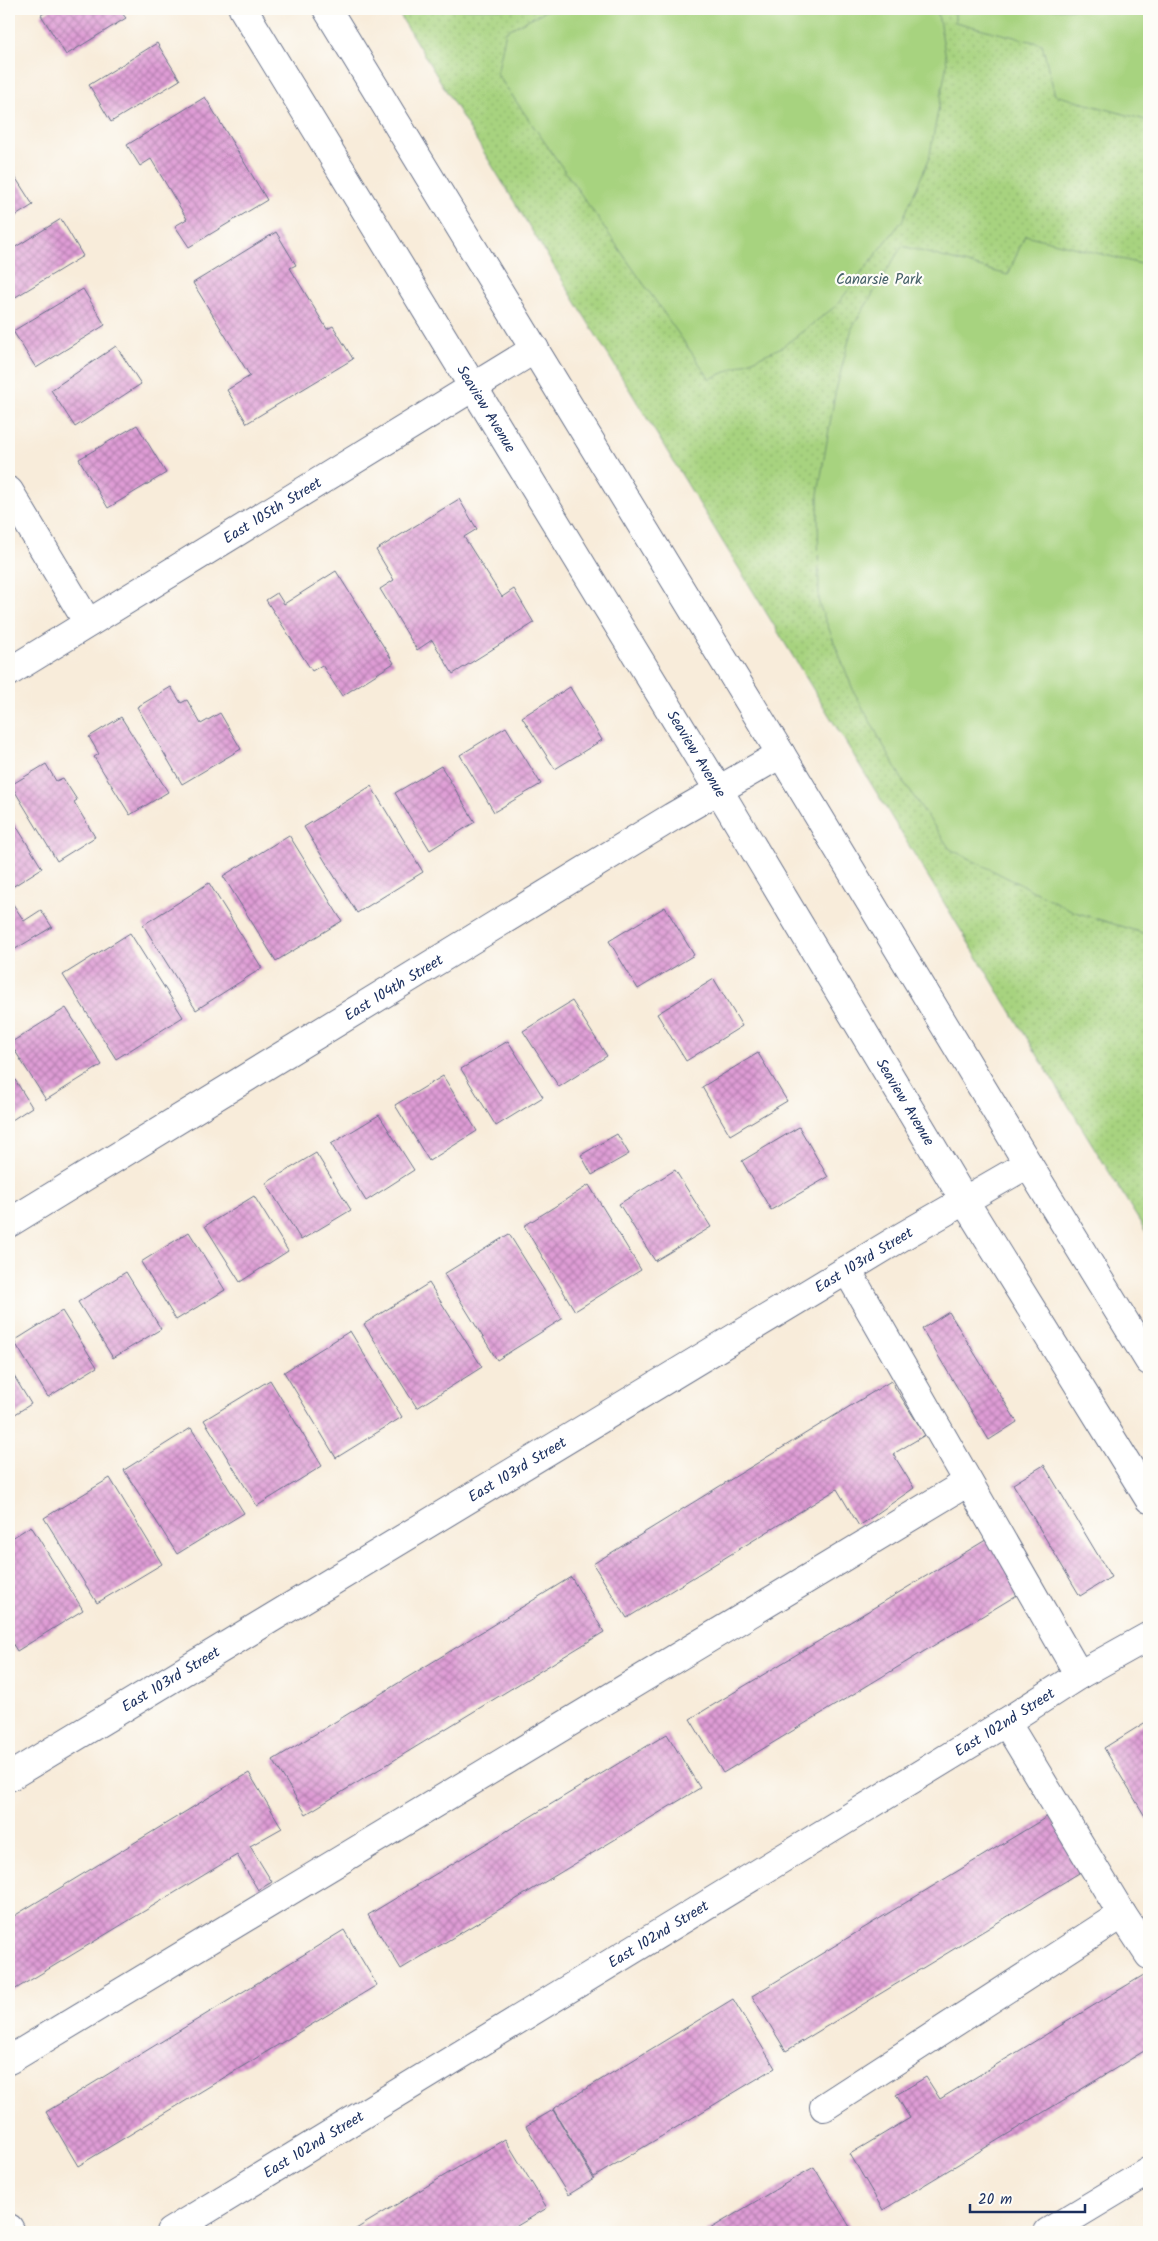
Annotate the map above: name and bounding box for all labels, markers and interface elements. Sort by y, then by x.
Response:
park label: Canarsie Park [836,268,923,292]
street label: Seaview Avenue [450,361,522,458]
street label: East 105th Street [219,471,327,551]
street label: Seaview Avenue [660,706,732,803]
street label: East 104th Street [340,949,449,1028]
street label: Seaview Avenue [869,1054,940,1151]
street label: East 103rd Street [810,1221,918,1300]
street label: East 103rd Street [464,1431,572,1509]
street label: East 103rd Street [117,1641,225,1719]
street label: East 102nd Street [950,1682,1060,1764]
street label: East 102nd Street [604,1895,714,1975]
street label: East 102nd Street [259,2105,369,2185]
scale bar [970,2181,1086,2213]
text: 20 m [978,2188,1012,2212]

